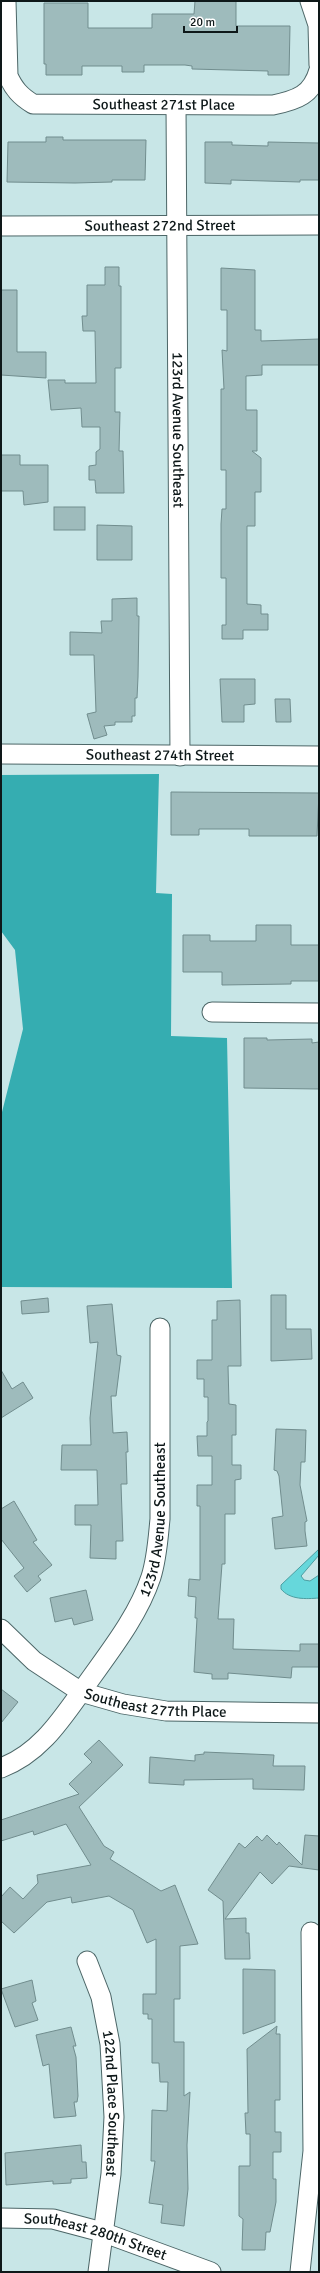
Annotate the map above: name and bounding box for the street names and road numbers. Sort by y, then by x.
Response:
street label: Southeast 271st Place [92,95,235,114]
street label: Southeast 272nd Street [84,216,236,235]
street label: 123rd Avenue Southeast [169,352,187,508]
street label: Southeast 274th Street [86,746,234,764]
street label: 123rd Avenue Southeast [135,1442,169,1600]
street label: Southeast 277th Place [82,1684,227,1721]
street label: 122nd Place Southeast [99,2029,123,2178]
street label: Southeast 280th Street [24,2209,169,2264]

